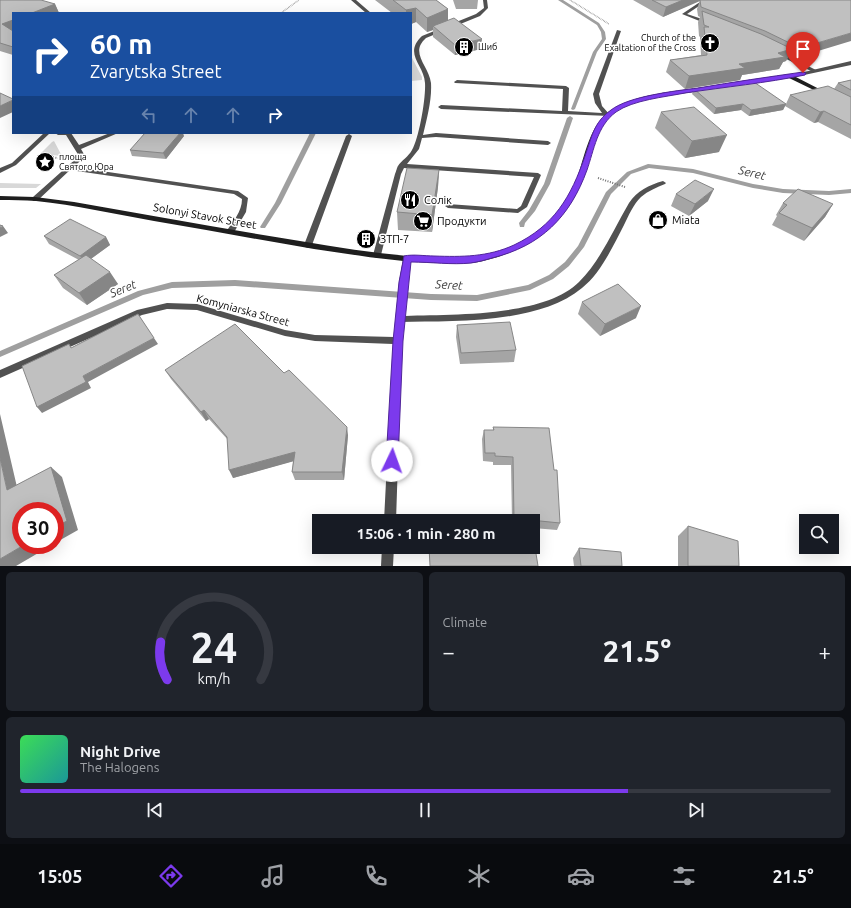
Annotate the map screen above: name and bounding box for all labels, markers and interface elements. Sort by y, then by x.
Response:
icon: right [24,28,76,80]
text: 60 m [90,28,152,59]
church icon: Church of the Exaltation of the Cross [699,32,721,54]
pin [786,32,820,73]
place label: Church of the Exaltation of the Cross [605,33,696,53]
building icon: Шиб [453,36,475,58]
icon: arrive [792,38,814,60]
place label: Шиб [478,42,497,52]
text: Zvarytska Street [90,61,222,81]
icon: left [138,104,160,126]
icon: ahead [180,104,202,126]
icon: ahead [222,104,244,126]
icon: right [264,104,286,126]
place icon: площа Святого Юра [34,151,56,173]
place label: площа Святого Юра [59,152,114,172]
water label: Seret [736,163,767,182]
restaurant icon: Солік [399,189,421,211]
place label: Солік [424,194,452,206]
street label: Solonyi Stavok Street [153,201,258,231]
shop icon: Miata [647,209,669,231]
supermarket icon: Продукти [412,210,434,232]
place label: Miata [672,214,700,226]
place label: Продукти [437,215,487,227]
building icon: ЗТП-7 [355,228,377,250]
place label: ЗТП-7 [380,233,409,245]
water label: Seret [107,277,138,300]
water label: Seret [434,277,463,292]
street label: Komyniarska Street [195,292,291,328]
position arrow [371,440,413,482]
speed limit sign: 30 [12,502,64,554]
map controls [799,514,839,554]
button: search [799,514,839,554]
text: 15:06 · 1 min · 280 m [357,525,495,542]
text: Climate [443,615,487,629]
text: 24 [191,623,238,670]
text: 21.5° [602,634,671,668]
text: − [443,639,455,664]
text: + [819,639,831,664]
text: km/h [198,670,231,686]
text: Night Drive [80,743,161,760]
text: The Halogens [80,760,159,774]
icon: previous [144,799,166,821]
icon: pause [414,799,436,821]
icon: next [685,799,707,821]
icon: directions [157,862,185,890]
icon: music [259,862,287,890]
icon: phone [362,862,390,890]
icon: climate [465,862,493,890]
icon: car [567,862,595,890]
icon: filters [670,862,698,890]
text: 15:05 [37,866,82,886]
text: 21.5° [772,866,814,886]

